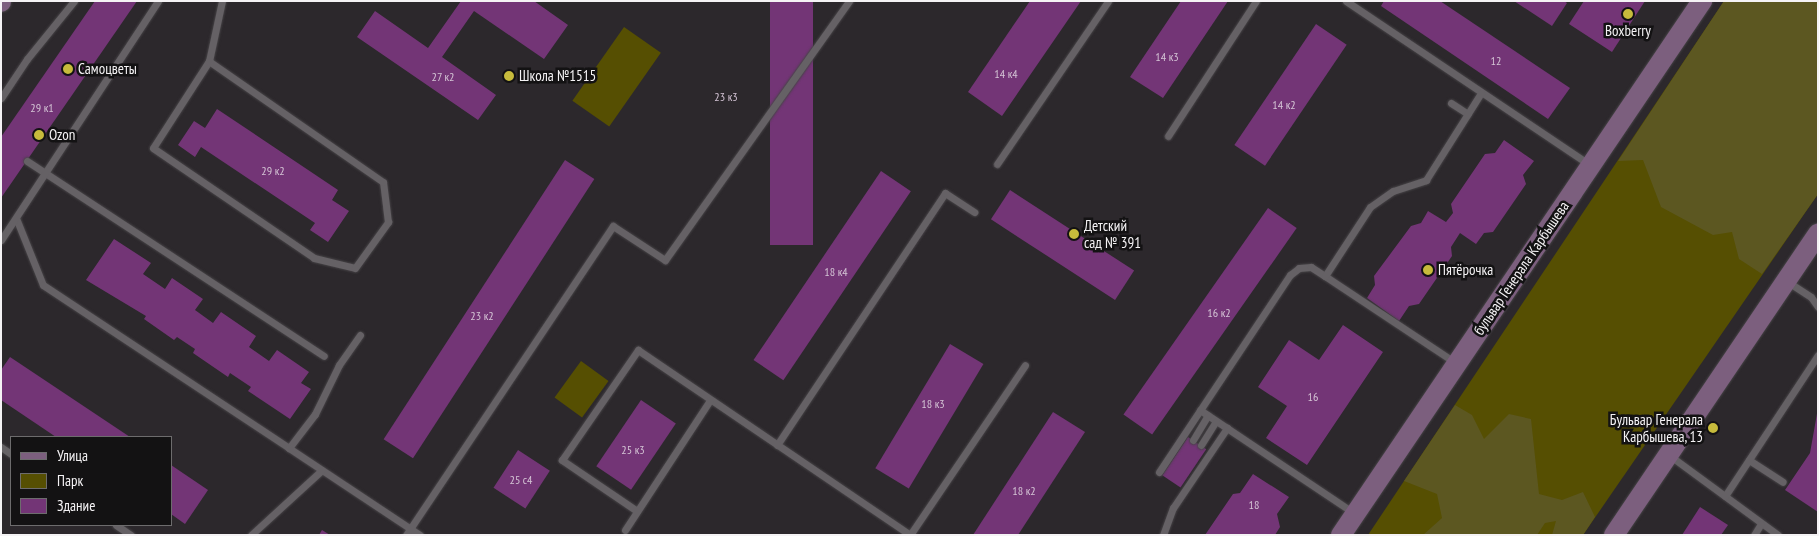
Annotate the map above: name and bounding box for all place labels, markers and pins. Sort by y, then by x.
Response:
marker: Boxberry [1622,8,1634,20]
place label: Boxberry [1605,22,1651,40]
place label: Самоцветы [78,60,137,78]
marker: Самоцветы [62,63,74,75]
place label: Школа №1515 [519,67,596,85]
marker: Школа №1515 [503,70,515,82]
place label: Ozon [49,126,75,144]
marker: Ozon [33,129,45,141]
place label: Детский сад № 391 [1084,216,1141,251]
marker: Детский сад № 391 [1068,228,1080,240]
place label: Пятёрочка [1438,261,1493,279]
marker: Пятёрочка [1422,264,1434,276]
place label: Бульвар Генерала Карбышева, 13 [1610,410,1703,445]
marker: Бульвар Генерала Карбышева, 13 [1707,422,1719,434]

